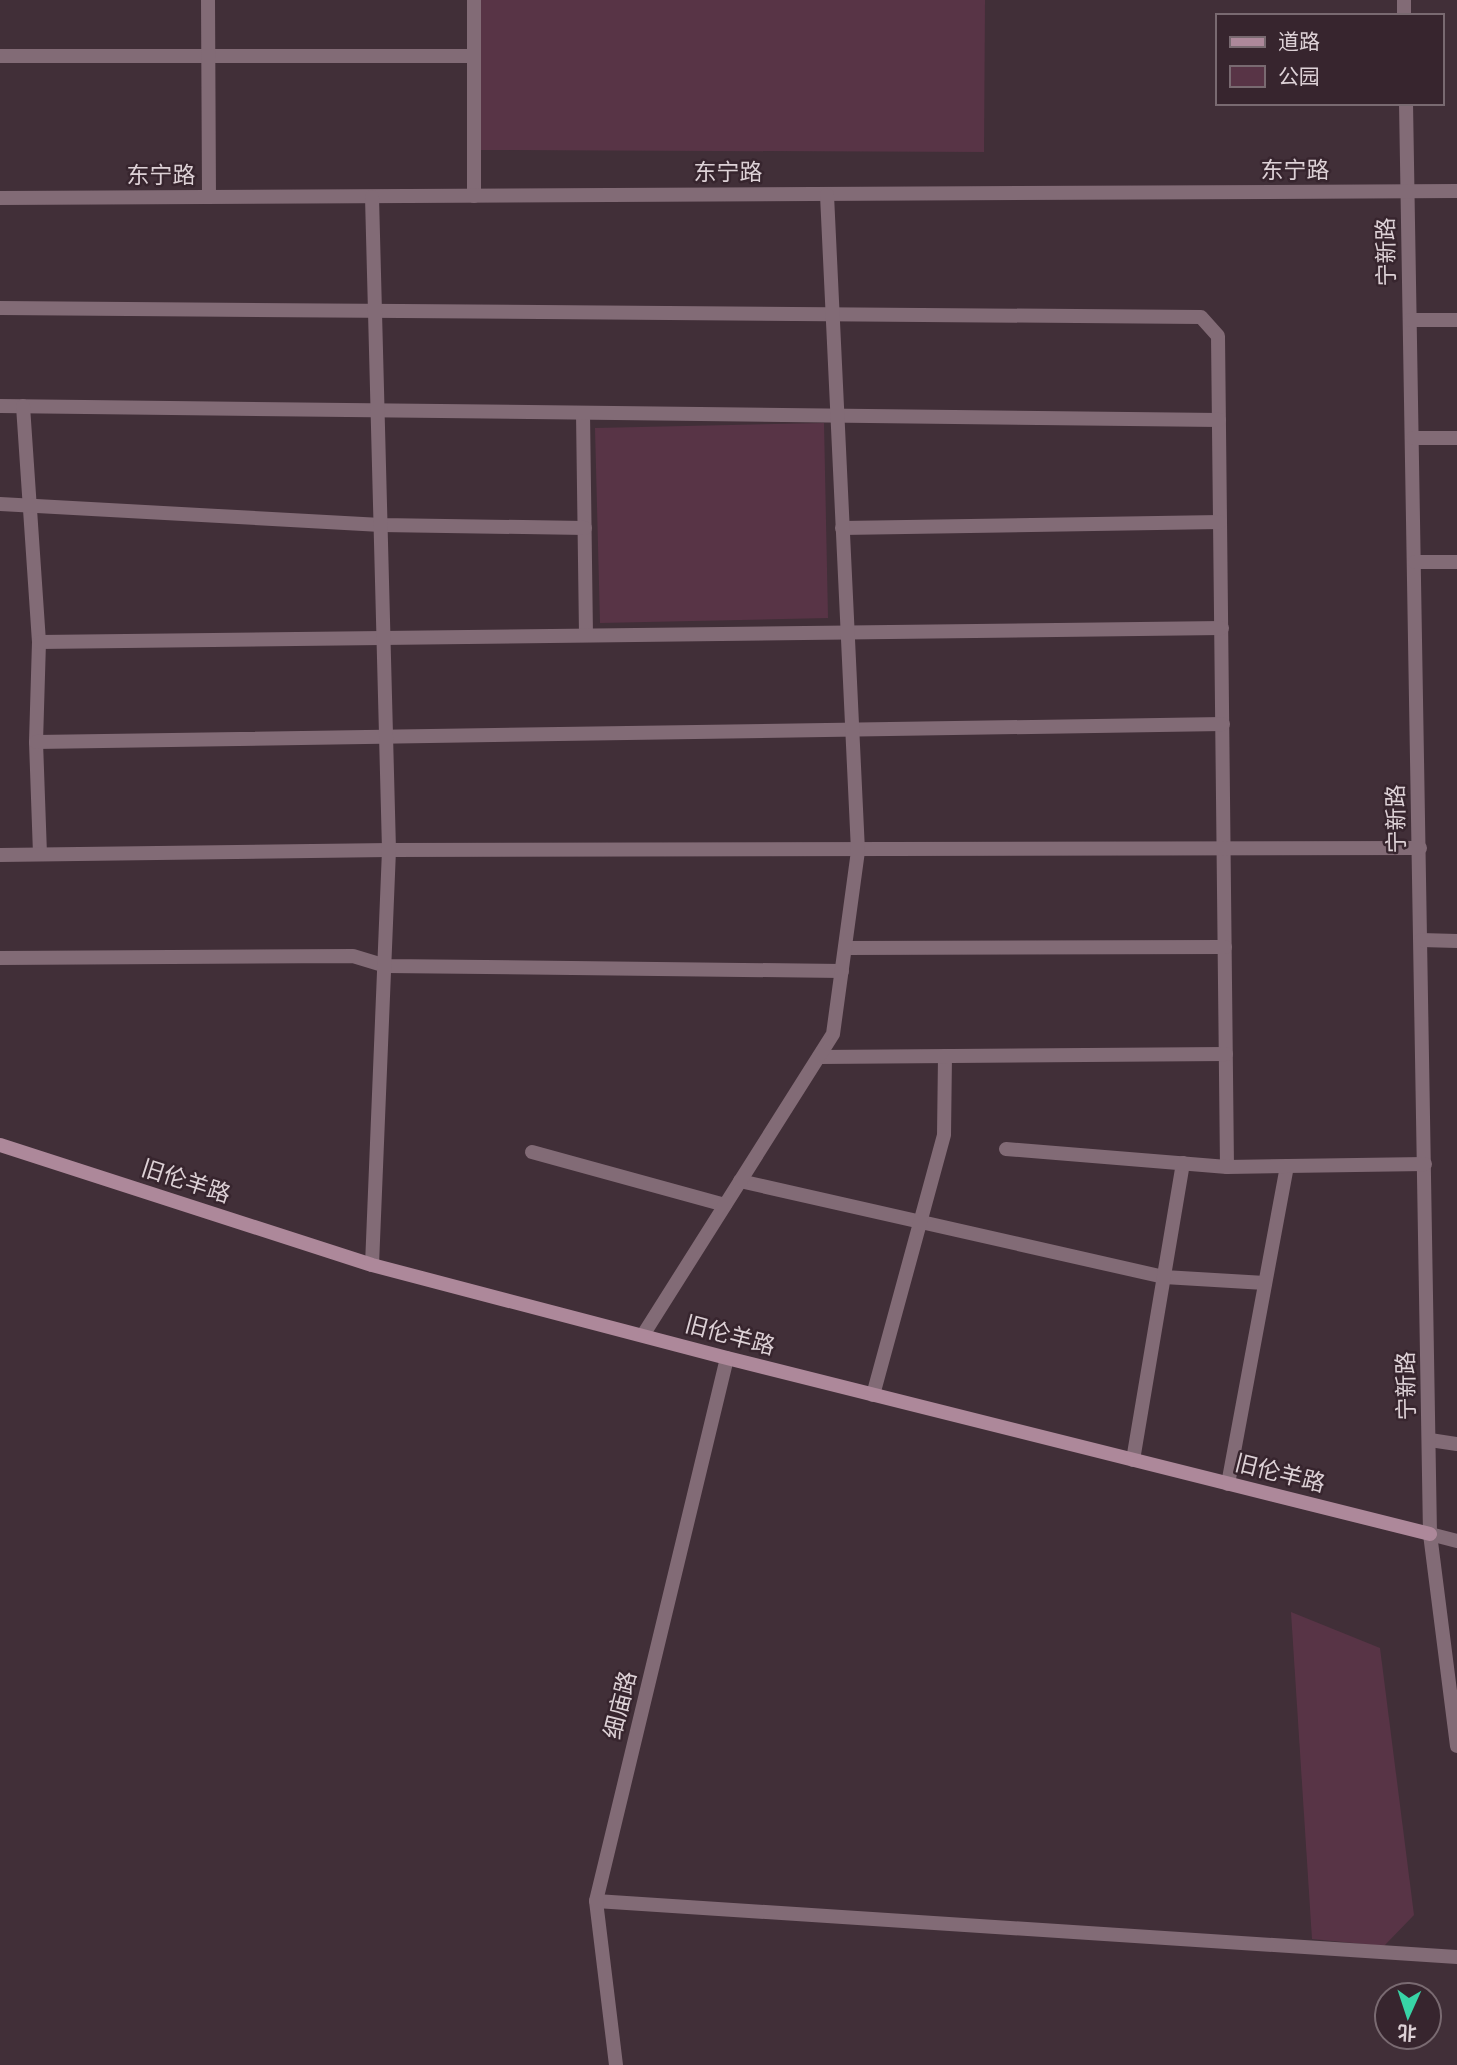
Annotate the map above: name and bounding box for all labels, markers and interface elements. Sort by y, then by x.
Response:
legend [1216,14,1443,105]
text: 道路 [1278,28,1320,55]
text: 公园 [1278,63,1320,90]
street label: 东宁路 [1261,155,1330,184]
street label: 东宁路 [694,157,763,186]
street label: 东宁路 [127,160,196,189]
street label: 宁新路 [1370,217,1401,287]
street label: 宁新路 [1380,784,1411,854]
street label: 旧伦羊路 [138,1153,234,1209]
street label: 旧伦羊路 [682,1309,778,1360]
street label: 宁新路 [1390,1351,1421,1421]
street label: 旧伦羊路 [1232,1447,1328,1498]
street label: 细庙路 [597,1668,642,1742]
north arrow [1373,1981,1443,2051]
text: 北 [1397,2020,1417,2045]

